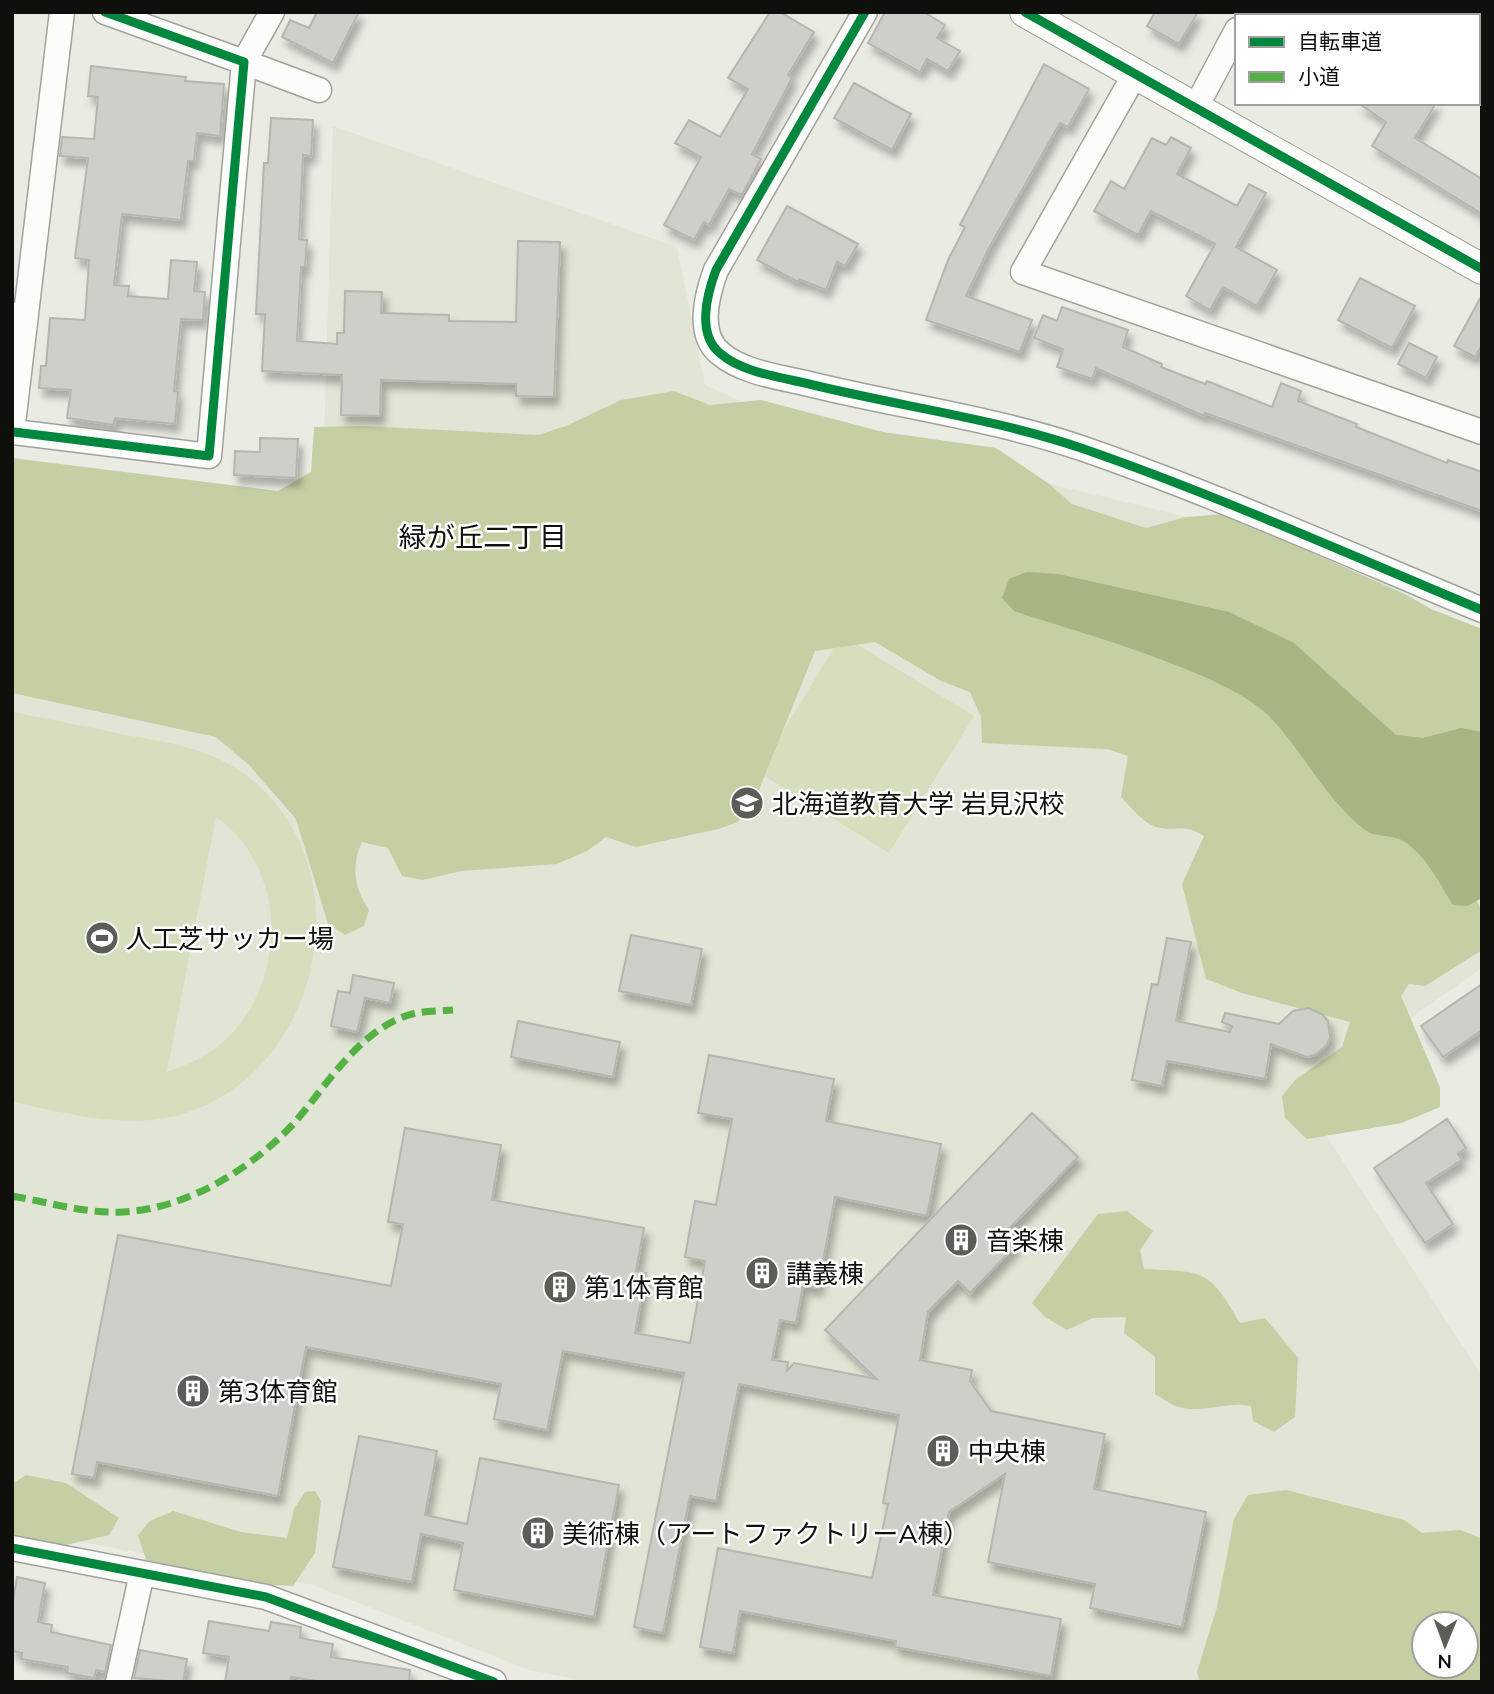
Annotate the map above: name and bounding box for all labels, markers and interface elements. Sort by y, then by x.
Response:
legend [1235,14,1480,105]
text: 自転車道 [1298,28,1382,54]
text: 小道 [1298,63,1340,89]
district label: 緑が丘二丁目 [399,519,567,554]
school or university icon: 北海道教育大学 岩見沢校 [728,784,766,822]
place label: 北海道教育大学 岩見沢校 [772,787,1065,820]
sports icon: 人工芝サッカー場 [83,919,121,957]
place label: 人工芝サッカー場 [126,922,334,955]
building icon: 音楽棟 [942,1221,980,1259]
place label: 音楽棟 [986,1224,1064,1257]
building icon: 講義棟 [743,1254,781,1292]
place label: 講義棟 [786,1257,864,1290]
building icon: 第1体育館 [541,1268,579,1306]
place label: 第1体育館 [584,1271,704,1304]
building icon: 第3体育館 [174,1372,212,1410]
place label: 第3体育館 [218,1375,338,1408]
building icon: 中央棟 [924,1432,962,1470]
place label: 中央棟 [968,1435,1046,1468]
building icon: 美術棟（アートファクトリーA棟） [519,1514,557,1552]
place label: 美術棟（アートファクトリーA棟） [562,1517,970,1550]
north arrow [1410,1610,1480,1680]
text: N [1437,1650,1452,1674]

